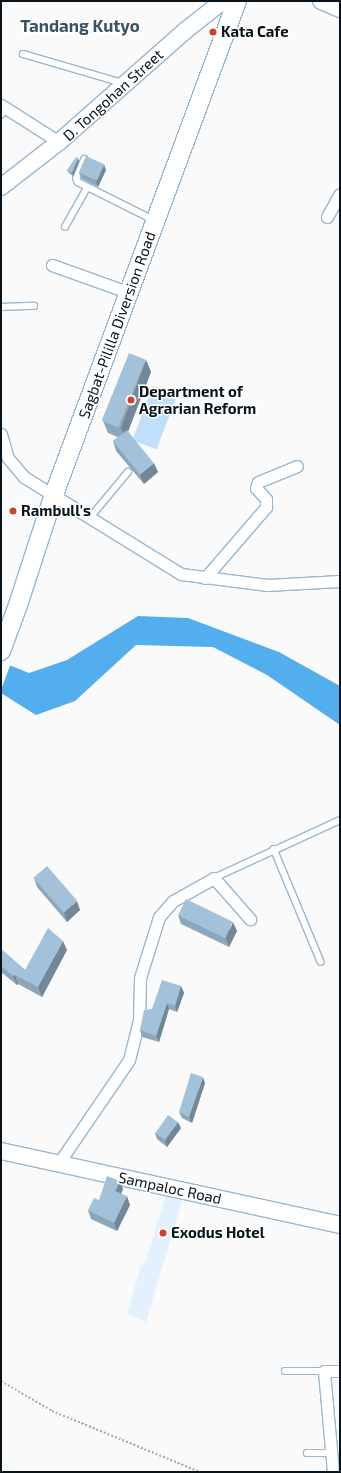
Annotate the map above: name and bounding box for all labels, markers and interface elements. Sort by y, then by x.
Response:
district label: Tandang Kutyo [20,16,140,36]
place label: Kata Cafe [221,23,289,41]
marker: Kata Cafe [208,27,218,37]
street label: D. Tongohan Street [59,45,167,145]
street label: Sagbat-Pililla Diversion Road [75,229,159,421]
place label: Department of Agrarian Reform [139,382,256,417]
marker: Department of Agrarian Reform [126,395,136,405]
place label: Rambull's [21,502,91,520]
marker: Rambull's [8,506,18,516]
street label: Sampaloc Road [117,1168,223,1208]
place label: Exodus Hotel [171,1224,265,1242]
marker: Exodus Hotel [158,1228,168,1238]

